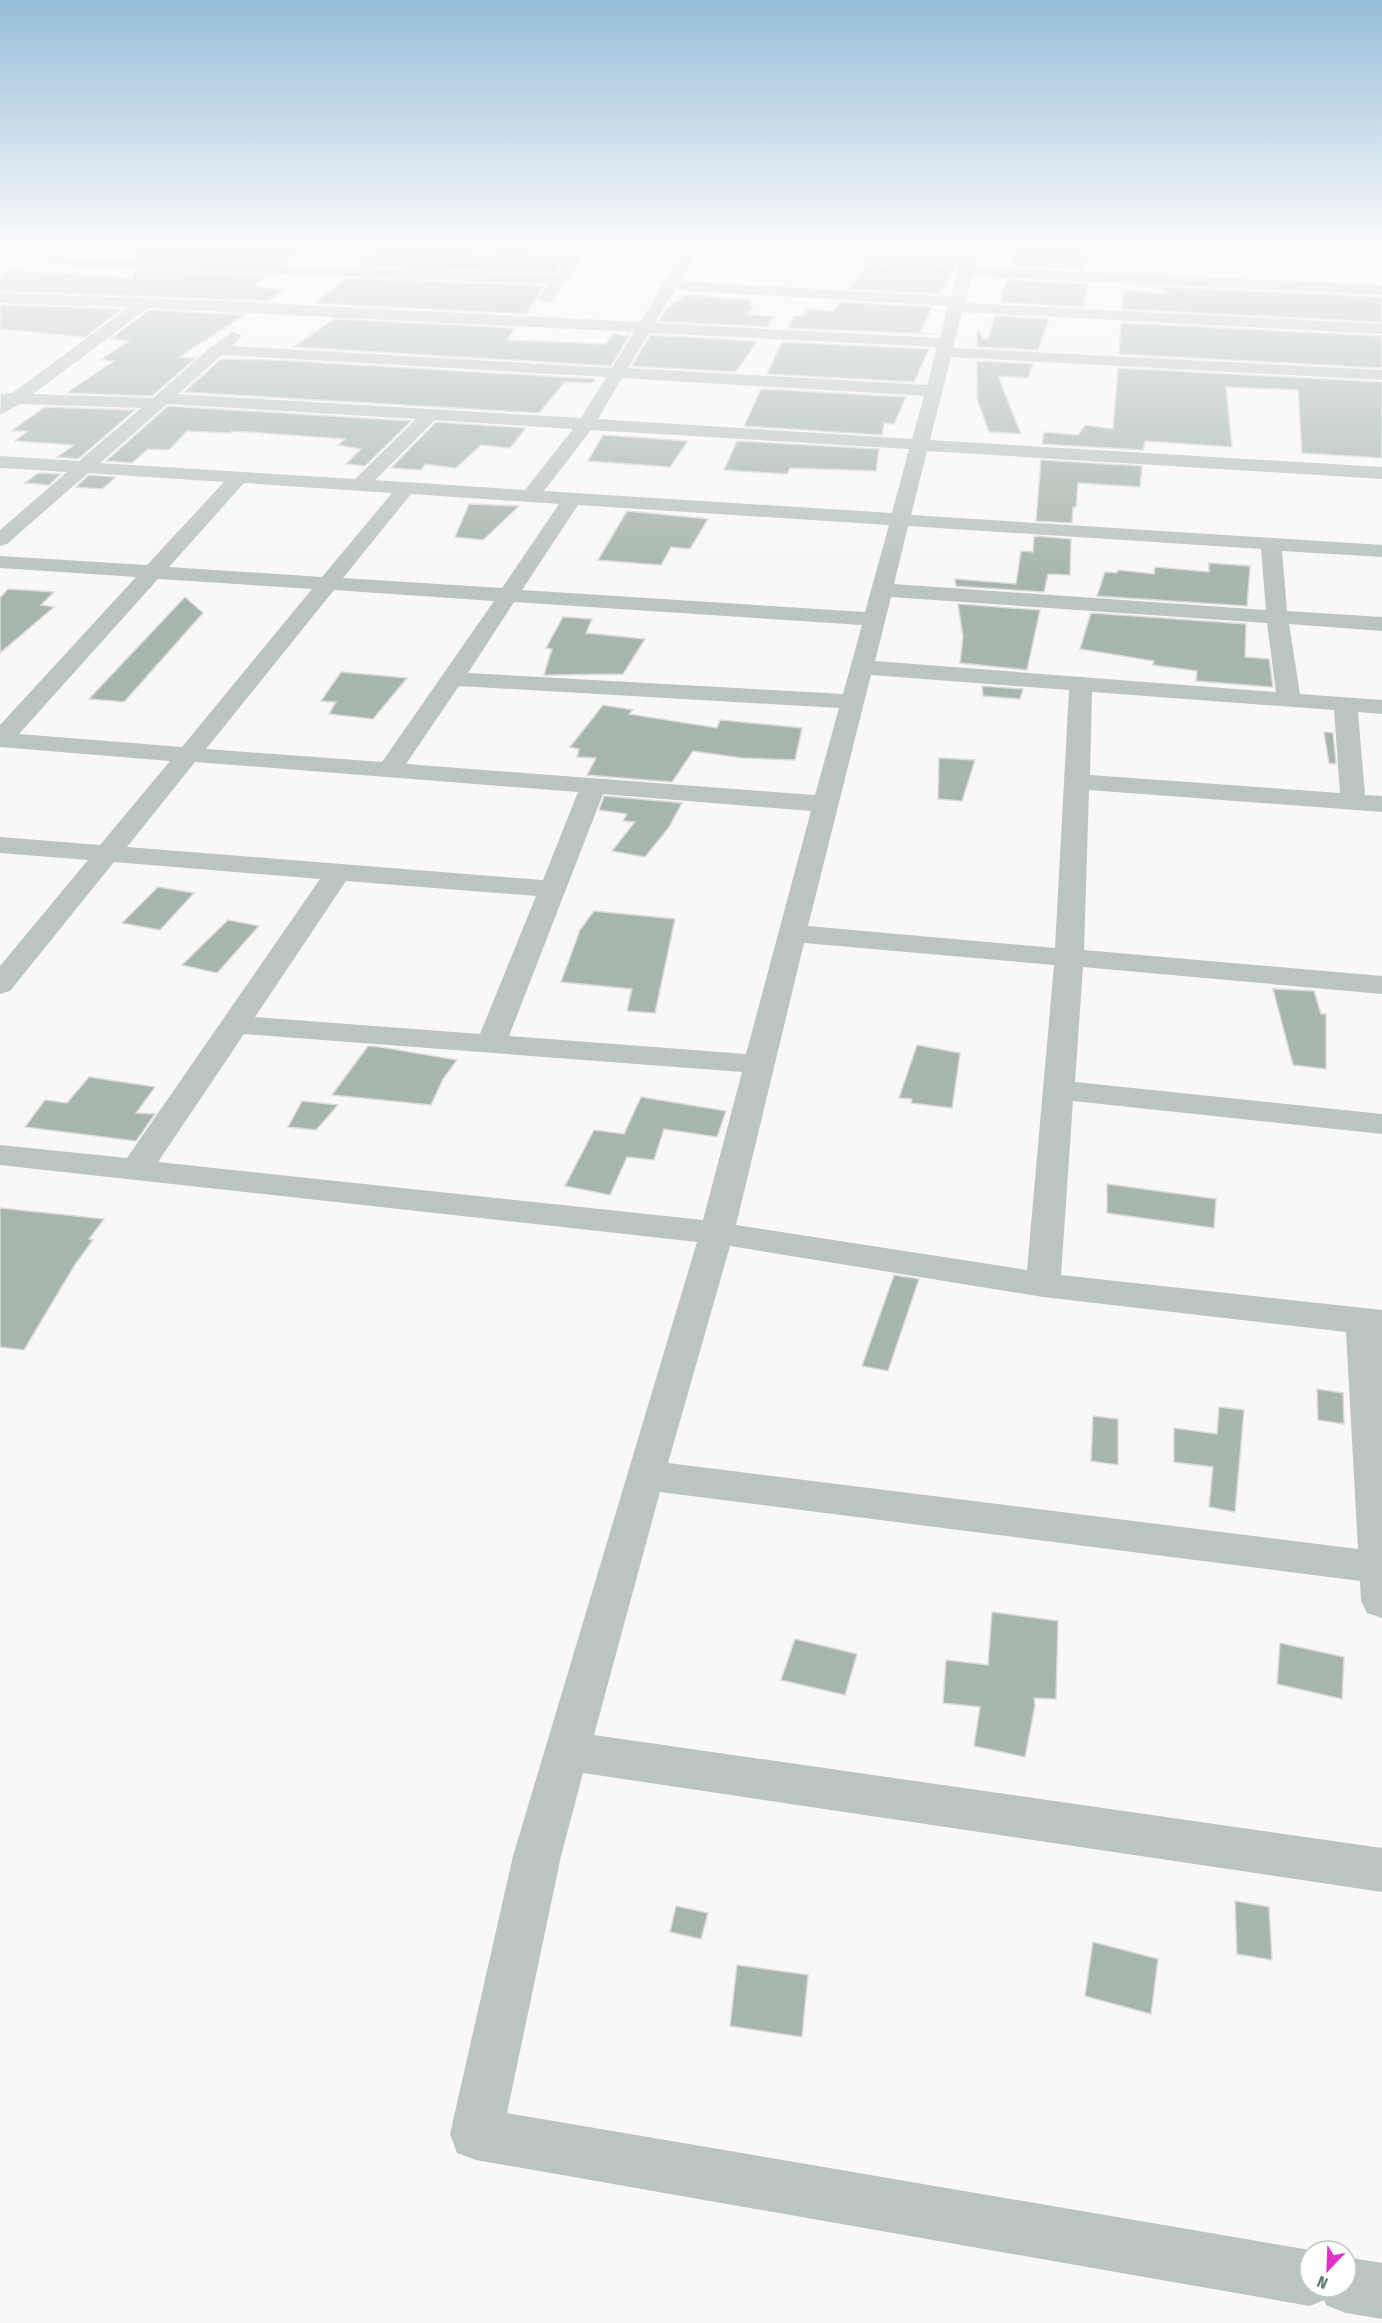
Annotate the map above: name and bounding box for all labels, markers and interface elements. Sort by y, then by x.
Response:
north arrow [1298,2239,1358,2299]
text: N [1314,2272,1330,2293]

